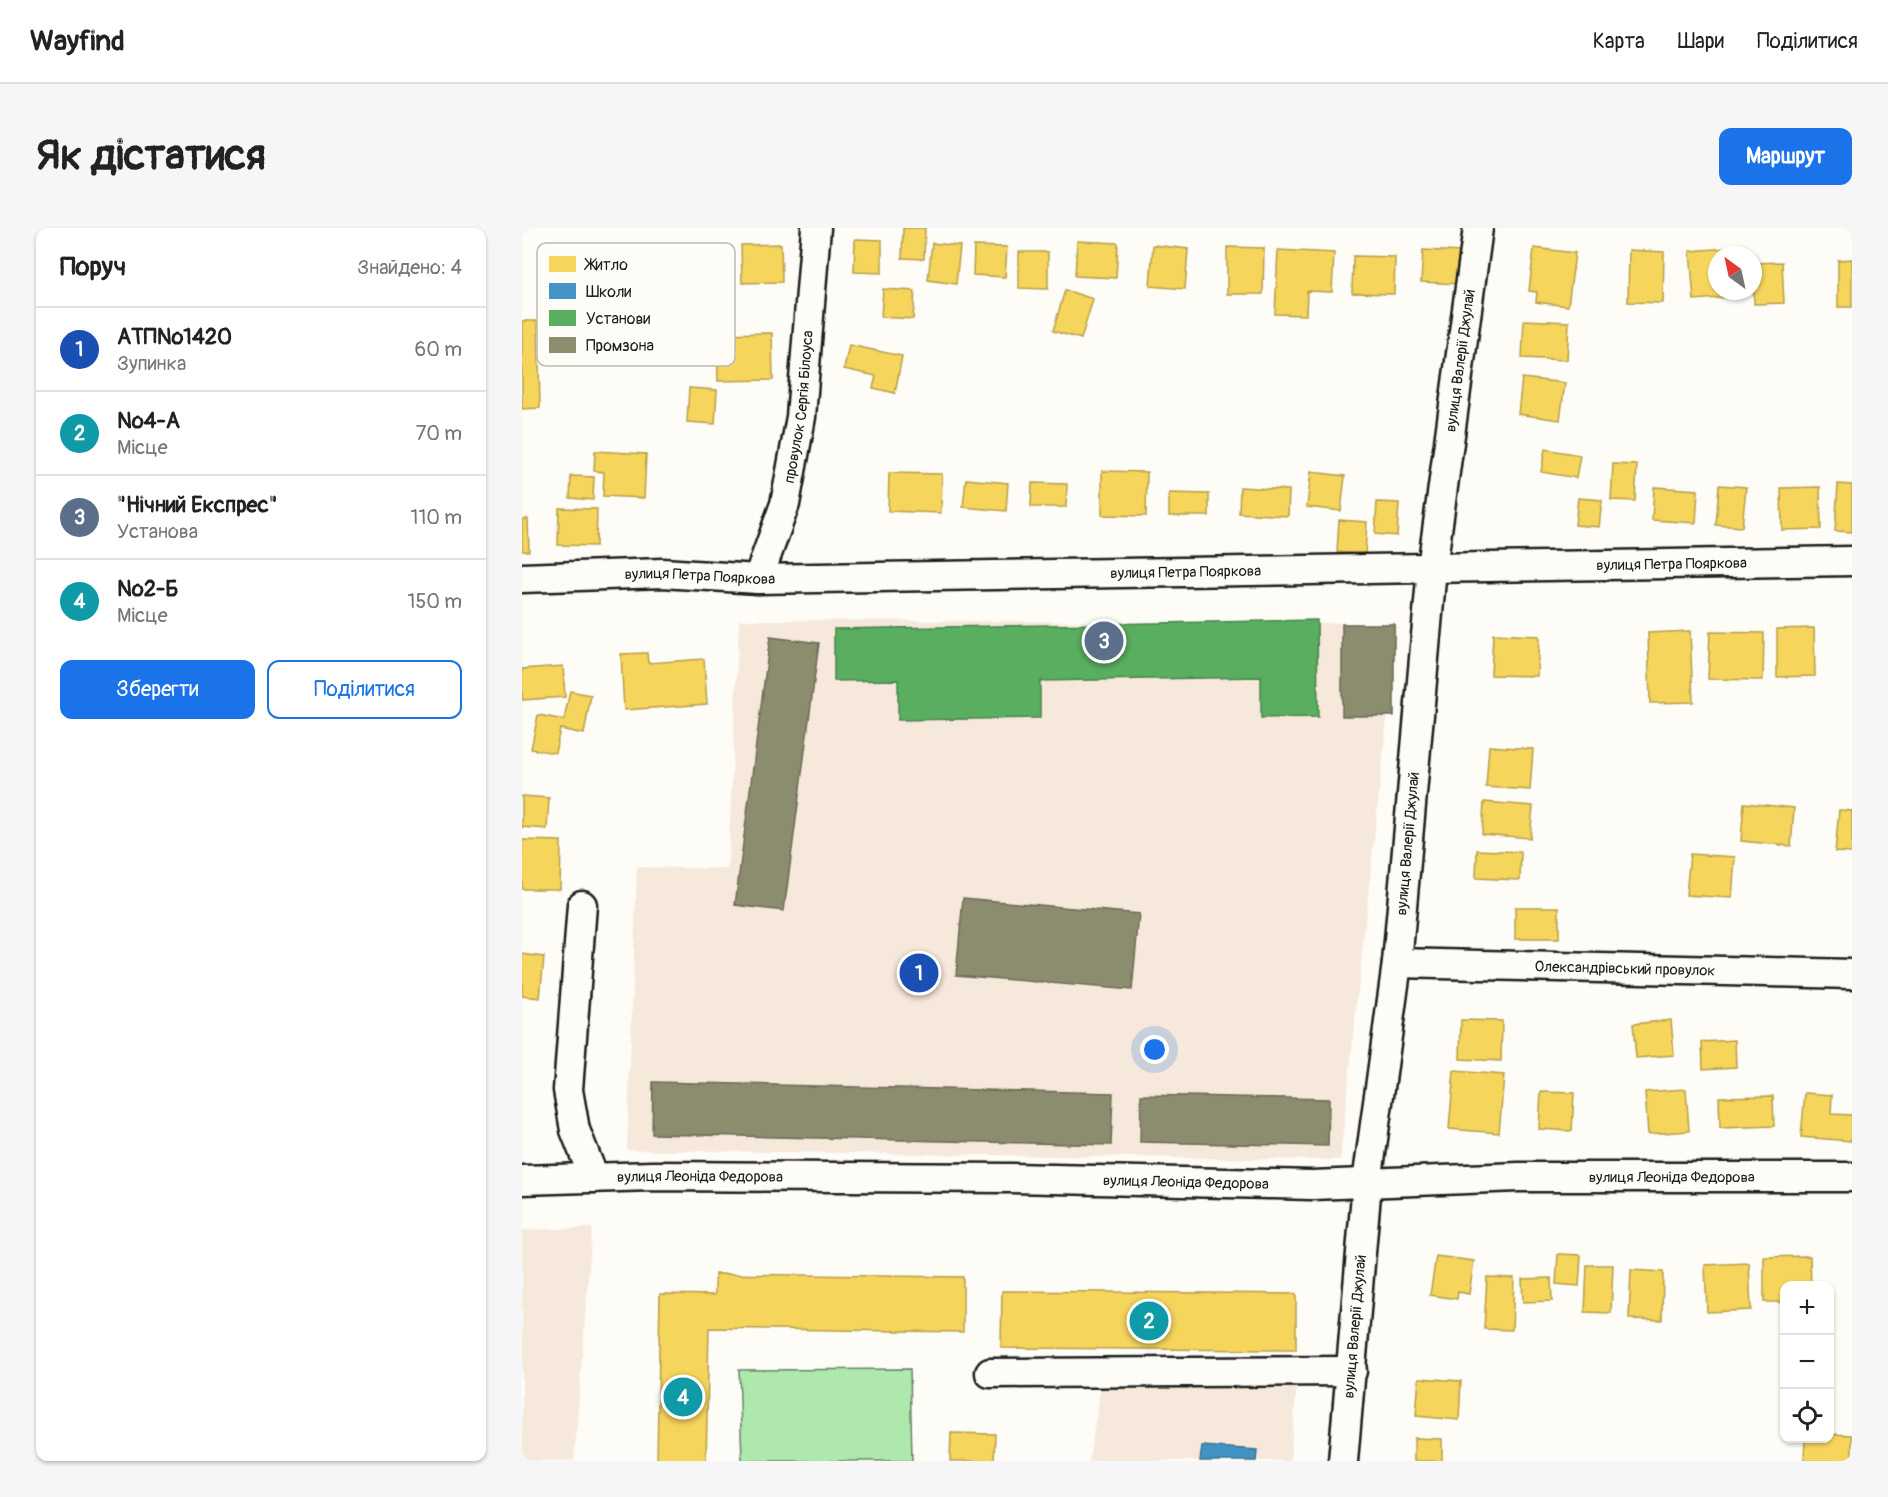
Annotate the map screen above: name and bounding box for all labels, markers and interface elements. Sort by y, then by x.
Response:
text: Wayfind [30,24,125,59]
text: Карта [1593,28,1645,55]
text: Шари [1678,28,1724,55]
text: Поділитися [1757,28,1858,55]
button: Маршрут [1719,128,1852,185]
text: Як дістатися [36,130,266,182]
legend [537,243,735,366]
north arrow [1708,246,1762,300]
text: Поруч [60,251,126,283]
text: Знайдено: 4 [357,255,462,280]
text: Житло [583,255,628,275]
text: Школи [586,282,631,302]
street label: вулиця Валерії Джулай [1441,288,1479,433]
text: Установи [586,309,650,329]
text: АТП№1420 [117,323,232,351]
street label: провулок Сергія Білоуса [779,330,817,485]
text: Промзона [586,336,654,356]
text: 1 [76,337,83,362]
text: 60 m [415,337,462,362]
text: Зупинка [117,351,186,376]
text: №4-А [117,407,180,435]
text: 2 [74,421,85,446]
text: 70 m [416,421,462,446]
text: Місце [117,435,168,460]
text: "Нічний Експрес" [117,491,278,519]
text: 3 [74,505,85,530]
text: 110 m [411,505,462,530]
text: Установа [117,519,198,544]
street label: вулиця Петра Пояркова [1596,553,1747,575]
street label: вулиця Петра Пояркова [1110,561,1261,583]
street label: вулиця Петра Пояркова [624,563,775,589]
text: №2-Б [117,575,179,603]
text: 4 [74,589,85,614]
text: 150 m [408,589,462,614]
text: Місце [117,603,168,628]
pin: 3 [1084,618,1124,664]
button: Зберегти [60,660,255,719]
button: Поділитися [267,660,462,719]
street label: вулиця Валерії Джулай [1392,771,1423,916]
pin: 1 [900,950,938,996]
street label: Олександрівський провулок [1534,957,1716,980]
your location [1140,1035,1169,1064]
street label: вулиця Леоніда Федорова [617,1166,783,1187]
street label: вулиця Леоніда Федорова [1589,1168,1755,1187]
street label: вулиця Леоніда Федорова [1103,1171,1269,1193]
street label: вулиця Валерії Джулай [1339,1254,1370,1399]
map controls [1780,1281,1834,1443]
button: + [1780,1281,1834,1335]
pin: 2 [1130,1298,1168,1344]
button: − [1780,1335,1834,1389]
pin: 4 [664,1374,702,1420]
button: locate [1780,1389,1834,1443]

